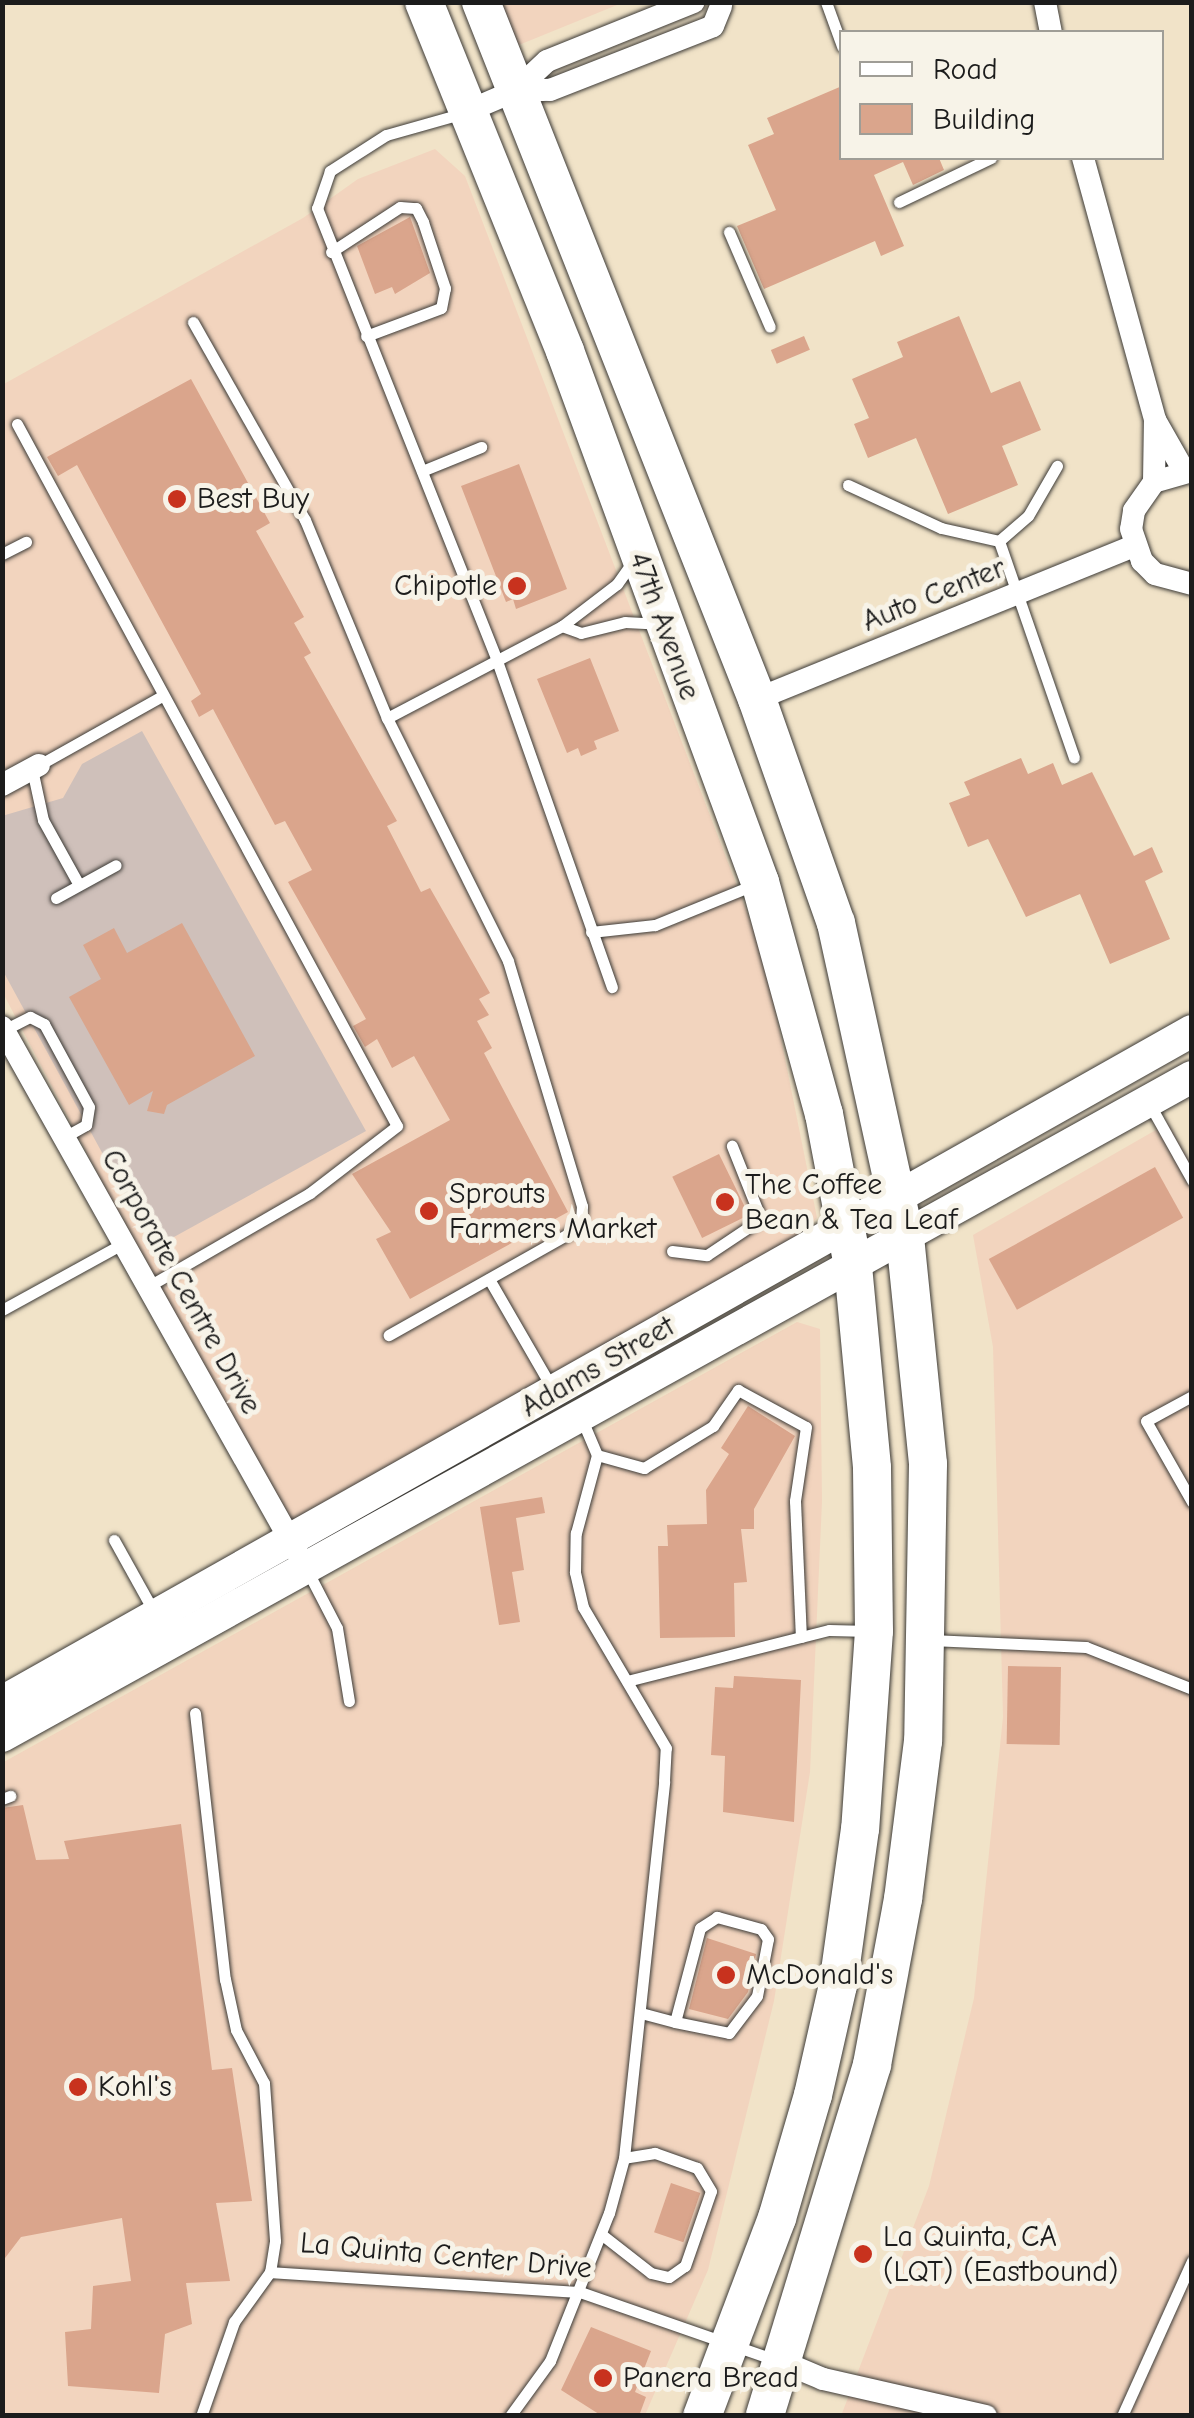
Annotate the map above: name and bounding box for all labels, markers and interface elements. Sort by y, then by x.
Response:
legend [839,30,1164,160]
text: Road [933,52,998,87]
text: Building [933,102,1036,137]
place label: Best Buy [197,481,309,517]
marker: Best Buy [166,488,188,510]
street label: 47th Avenue [621,547,707,705]
street label: Auto Center [857,550,1011,640]
place label: Chipotle [394,568,497,604]
marker: Chipotle [506,575,528,597]
street label: Corporate Centre Drive [93,1143,269,1421]
place label: The Coffee Bean & Tea Leaf [745,1167,957,1238]
place label: Sprouts Farmers Market [449,1176,656,1246]
marker: The Coffee Bean & Tea Leaf [714,1191,736,1213]
marker: Sprouts Farmers Market [418,1200,440,1222]
street label: Adams Street [515,1309,681,1425]
place label: McDonald's [746,1957,893,1993]
marker: McDonald's [715,1964,737,1986]
place label: Kohl's [98,2069,172,2105]
marker: Kohl's [67,2076,89,2098]
place label: La Quinta, CA (LQT) (Eastbound) [883,2219,1118,2290]
street label: La Quinta Center Drive [299,2225,593,2287]
marker: La Quinta, CA (LQT) (Eastbound) [852,2243,874,2265]
place label: Panera Bread [623,2360,799,2396]
marker: Panera Bread [592,2367,614,2389]

